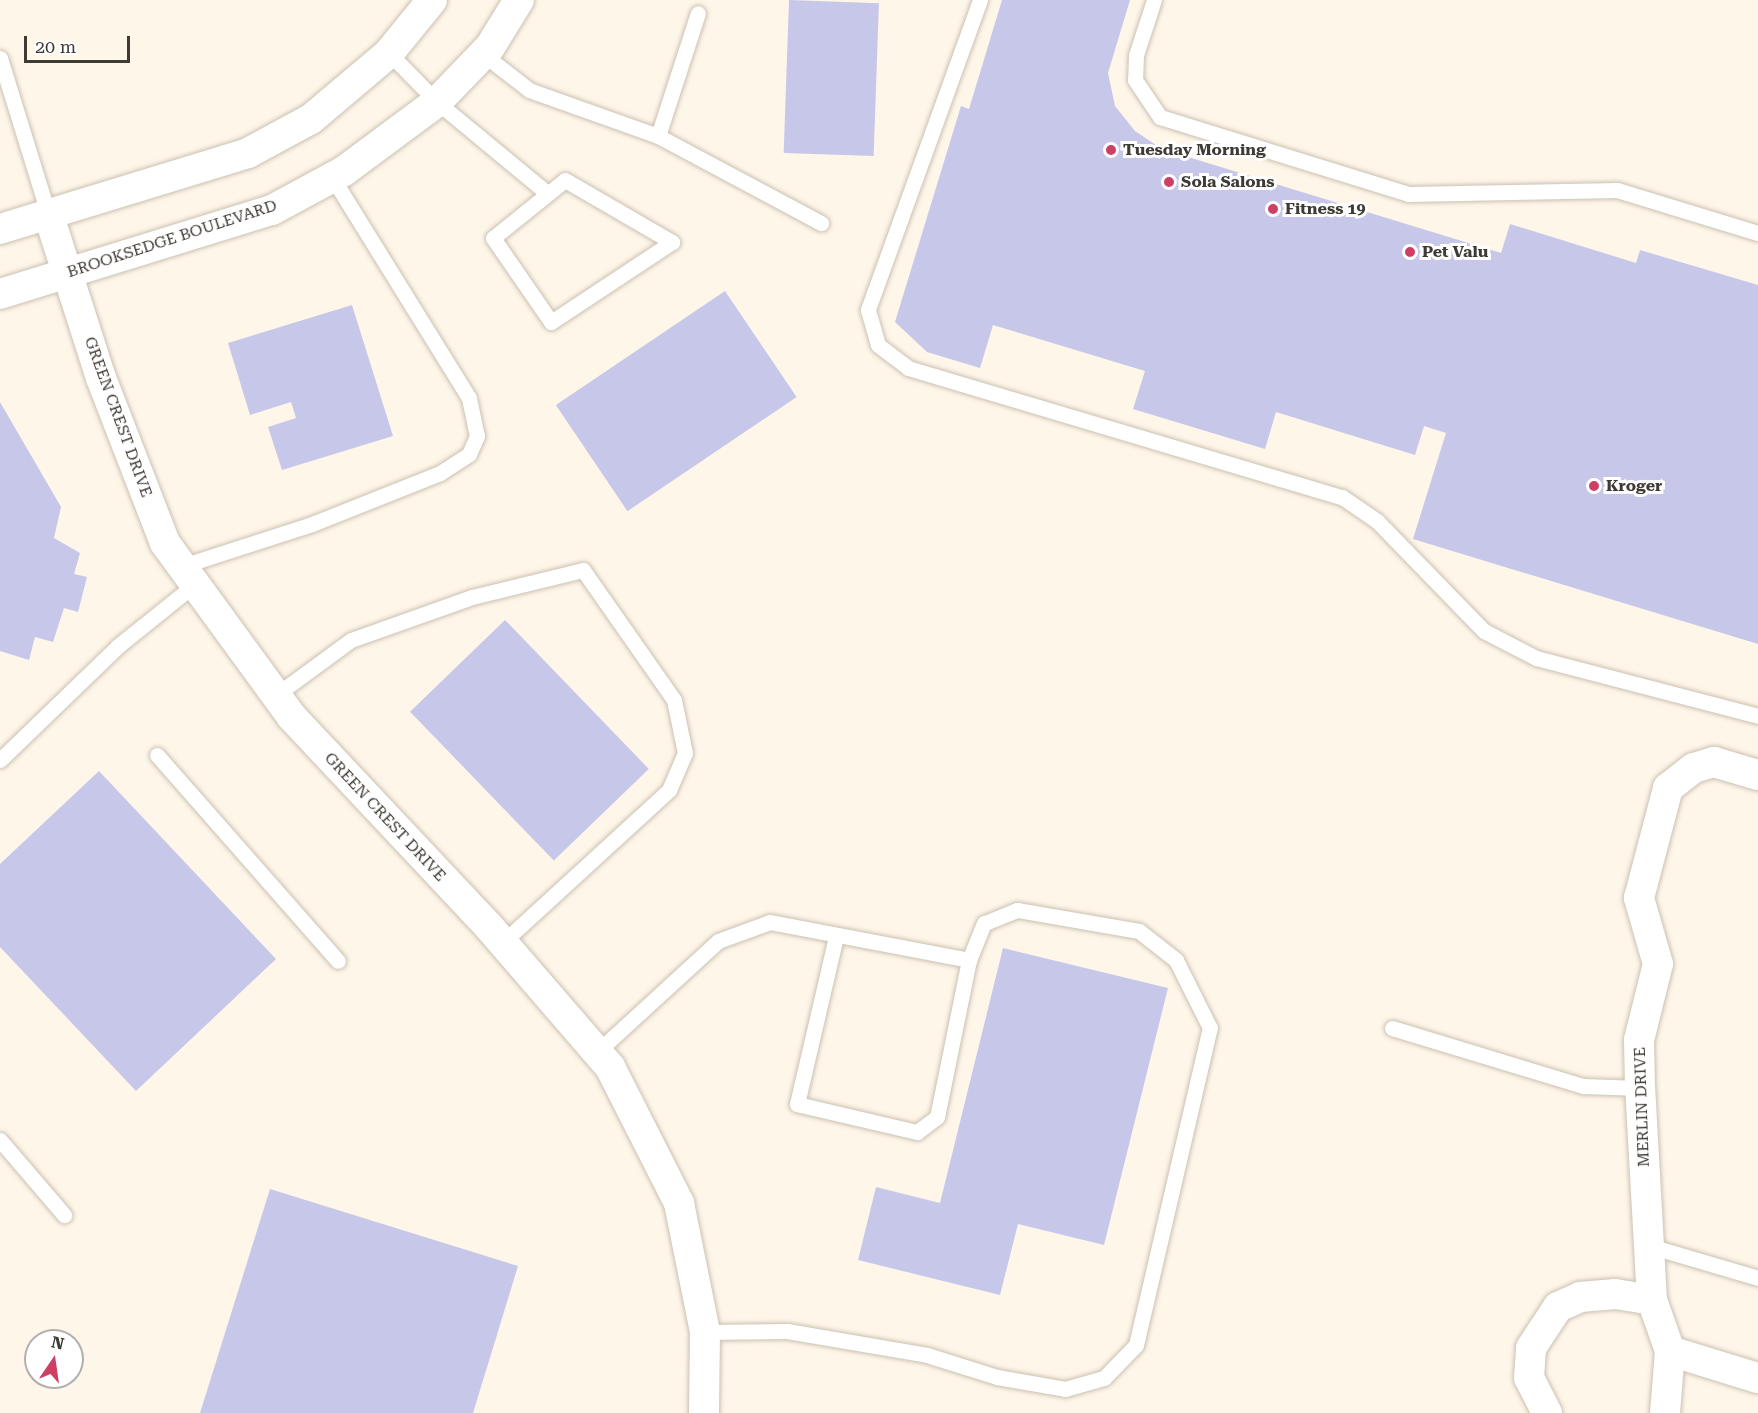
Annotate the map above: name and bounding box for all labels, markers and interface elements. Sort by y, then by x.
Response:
scale bar [27,24,134,62]
text: 20 m [35,36,76,57]
place label: Tuesday Morning [1123,140,1266,160]
marker: Tuesday Morning [1104,143,1118,157]
place label: Sola Salons [1181,172,1275,192]
marker: Sola Salons [1162,175,1176,189]
street label: BROOKSEDGE BOULEVARD [65,196,279,282]
place label: Fitness 19 [1285,199,1365,219]
marker: Fitness 19 [1266,202,1280,216]
place label: Pet Valu [1422,242,1488,262]
marker: Pet Valu [1403,245,1417,259]
street label: GREEN CREST DRIVE [80,334,156,500]
place label: Kroger [1606,476,1662,496]
marker: Kroger [1587,479,1601,493]
street label: GREEN CREST DRIVE [320,749,450,885]
street label: MERLIN DRIVE [1630,1047,1654,1167]
north arrow [24,1329,84,1389]
text: N [50,1332,66,1354]

